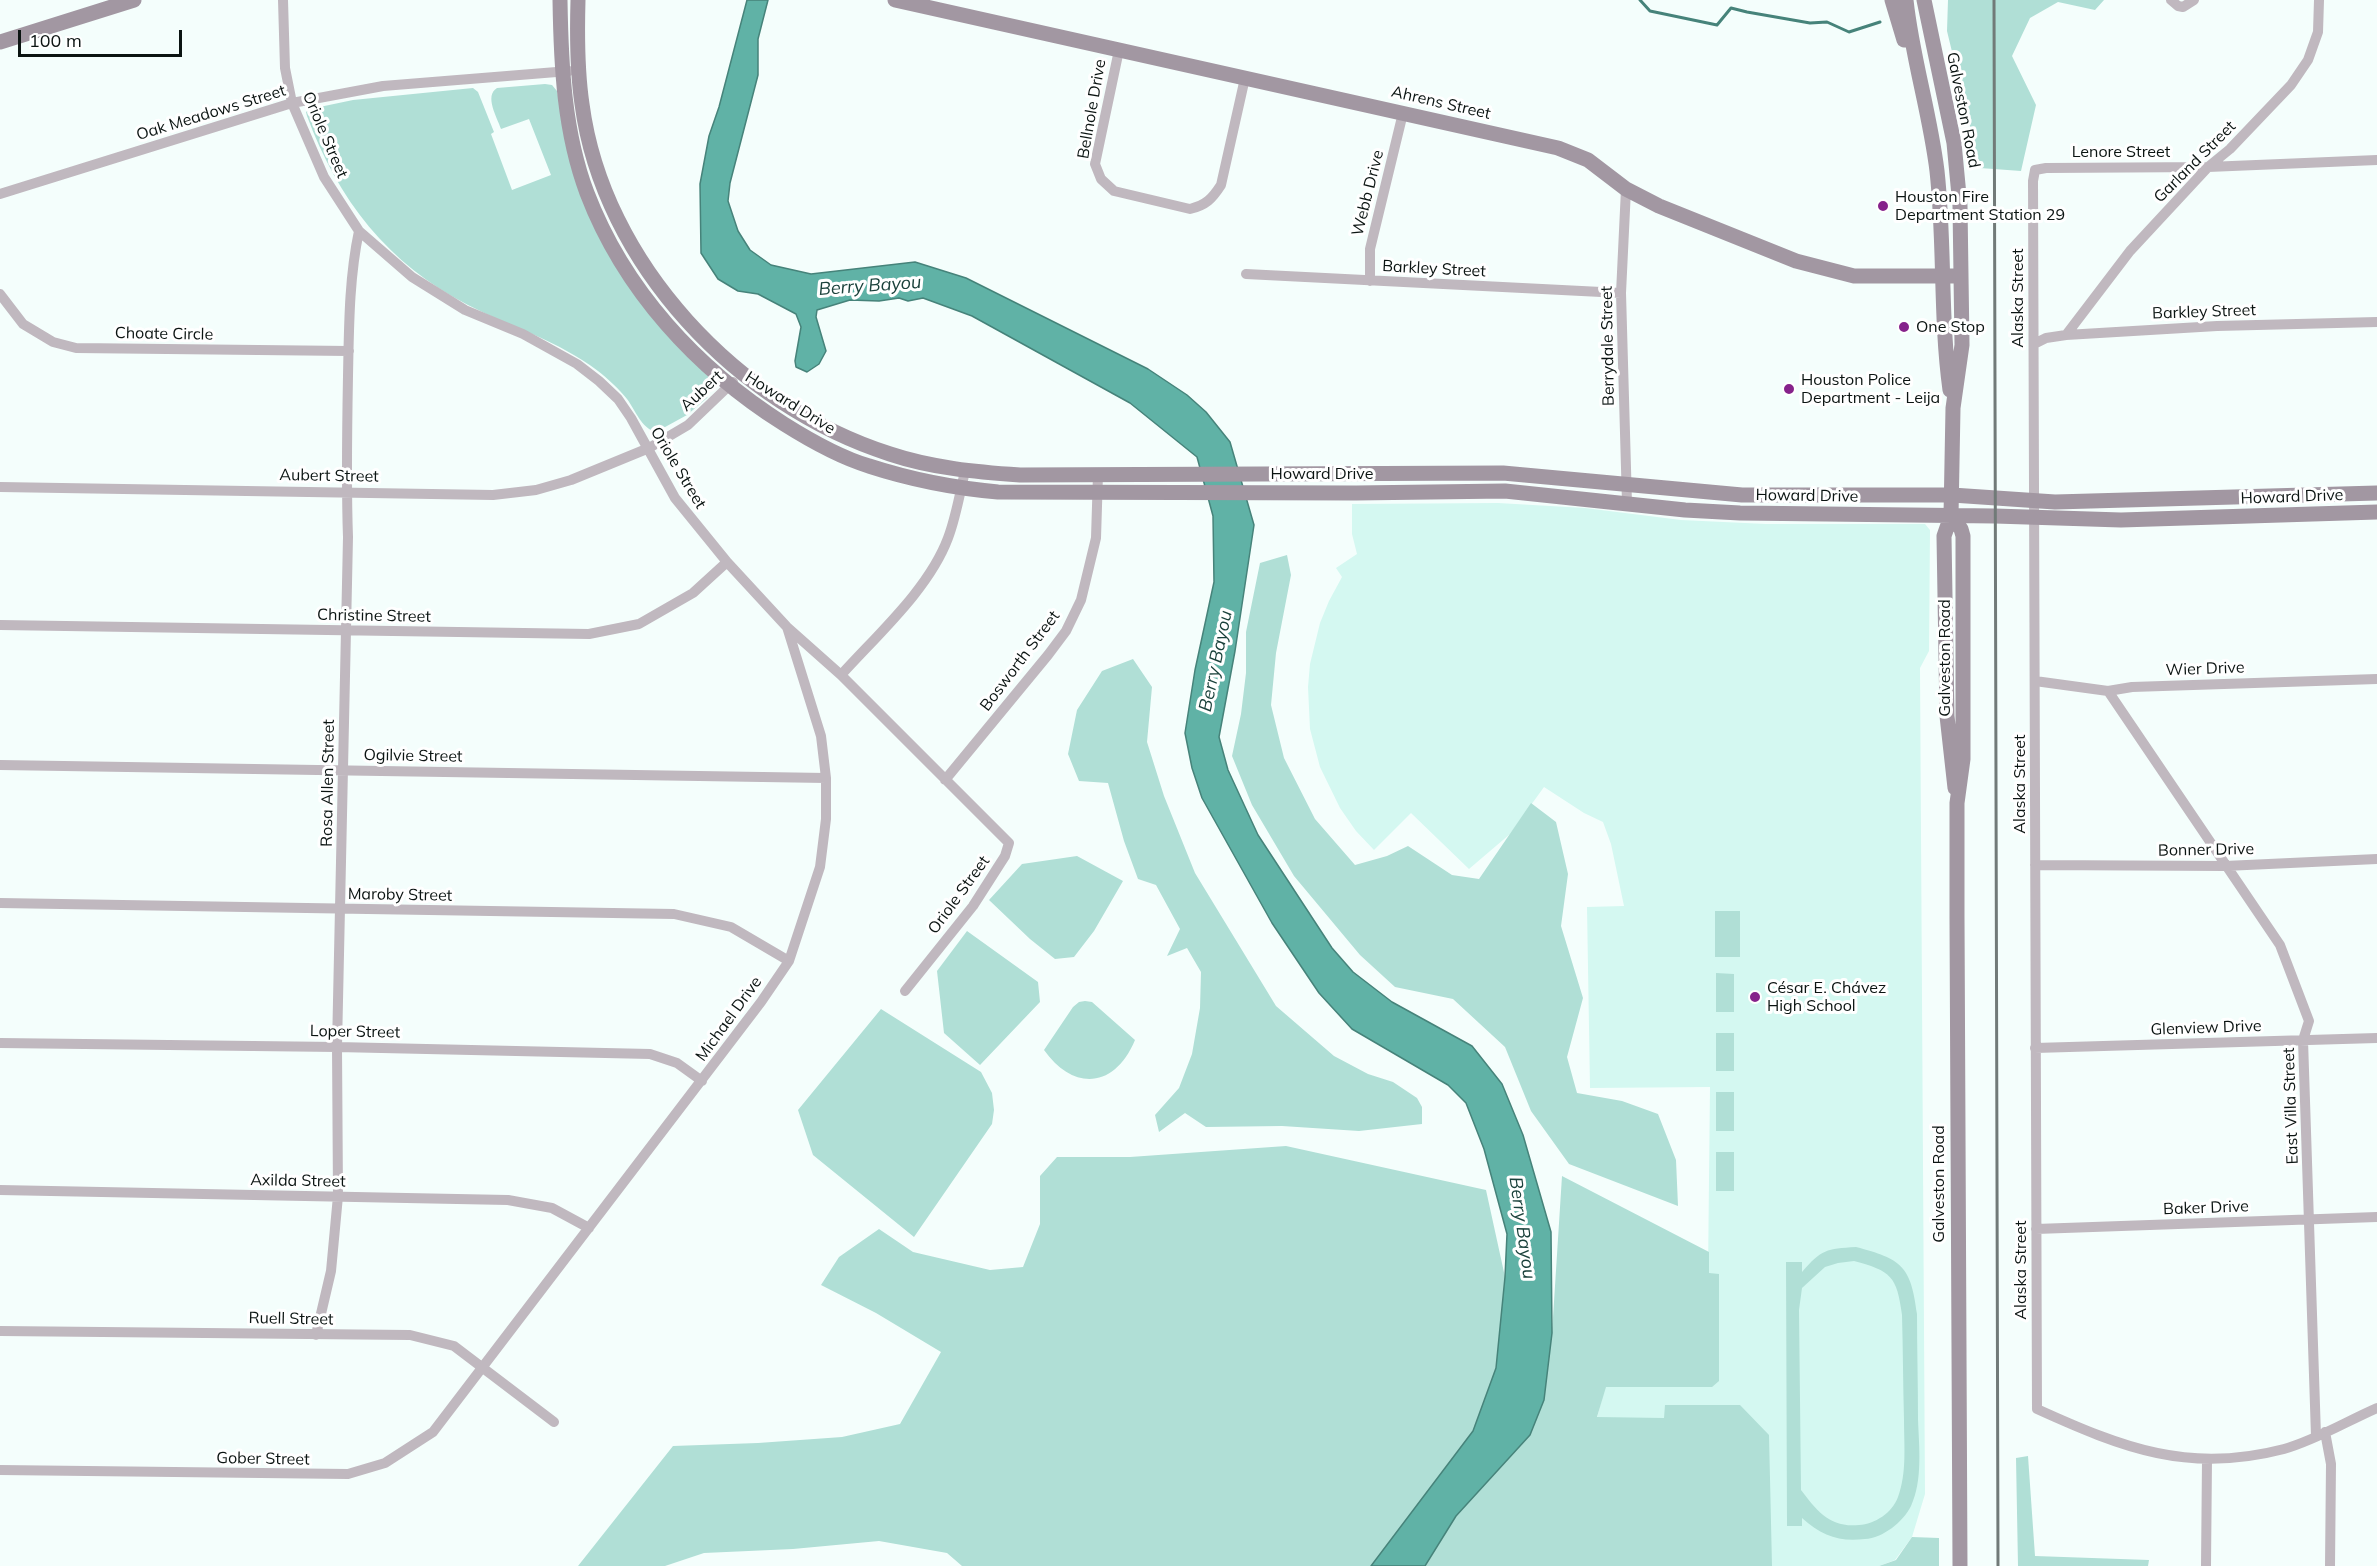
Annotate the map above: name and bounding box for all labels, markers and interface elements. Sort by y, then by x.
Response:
scale bar [21,18,184,56]
text: 100 m [29,29,82,52]
street label: Galveston Road [1942,51,1984,169]
street label: Bellnole Drive [1074,58,1110,160]
street label: Oak Meadows Street [134,81,288,145]
street label: Ahrens Street [1389,82,1493,124]
street label: Oriole Street [298,89,352,181]
street label: Garland Street [2150,117,2240,207]
street label: Lenore Street [2072,142,2170,162]
street label: Webb Drive [1348,148,1388,238]
place label: Houston Fire Department Station 29 [1895,187,2065,225]
marker: Houston Fire Department Station 29 [1876,199,1890,213]
street label: Alaska Street [2008,248,2028,348]
street label: Barkley Street [1382,257,1486,281]
water label: Berry Bayou [818,272,922,300]
street label: Berrydale Street [1597,286,1619,406]
street label: Barkley Street [2152,301,2256,323]
place label: One Stop [1916,317,1985,337]
marker: One Stop [1897,320,1911,334]
street label: Choate Circle [115,324,213,344]
street label: Aubert [677,367,727,415]
street label: Howard Drive [741,368,839,438]
place label: Houston Police Department - Leija [1801,370,1940,408]
marker: Houston Police Department - Leija [1782,382,1796,396]
street label: Oriole Street [646,424,710,512]
street label: Howard Drive [1271,464,1373,484]
street label: Aubert Street [279,466,379,486]
street label: Howard Drive [1755,486,1859,506]
street label: Howard Drive [2240,486,2344,508]
street label: Galveston Road [1935,599,1955,717]
street label: Christine Street [317,605,431,627]
street label: Bosworth Street [976,607,1064,715]
water label: Berry Bayou [1195,608,1237,714]
street label: Wier Drive [2165,658,2245,680]
street label: Rosa Allen Street [317,719,339,847]
street label: Alaska Street [2010,734,2030,834]
street label: Ogilvie Street [363,746,463,766]
street label: Bonner Drive [2158,840,2254,860]
street label: Oriole Street [924,852,994,938]
street label: Maroby Street [348,884,452,906]
street label: Michael Drive [692,973,766,1065]
place label: César E. Chávez High School [1767,978,1886,1016]
marker: César E. Chávez High School [1748,990,1762,1004]
street label: Glenview Drive [2150,1016,2262,1040]
street label: Loper Street [310,1022,400,1042]
street label: East Villa Street [2279,1047,2303,1165]
street label: Galveston Road [1929,1125,1949,1243]
street label: Axilda Street [250,1171,346,1191]
water label: Berry Bayou [1504,1176,1540,1280]
street label: Baker Drive [2163,1197,2249,1219]
street label: Alaska Street [2011,1220,2031,1320]
street label: Ruell Street [248,1309,334,1329]
street label: Gober Street [216,1449,310,1469]

